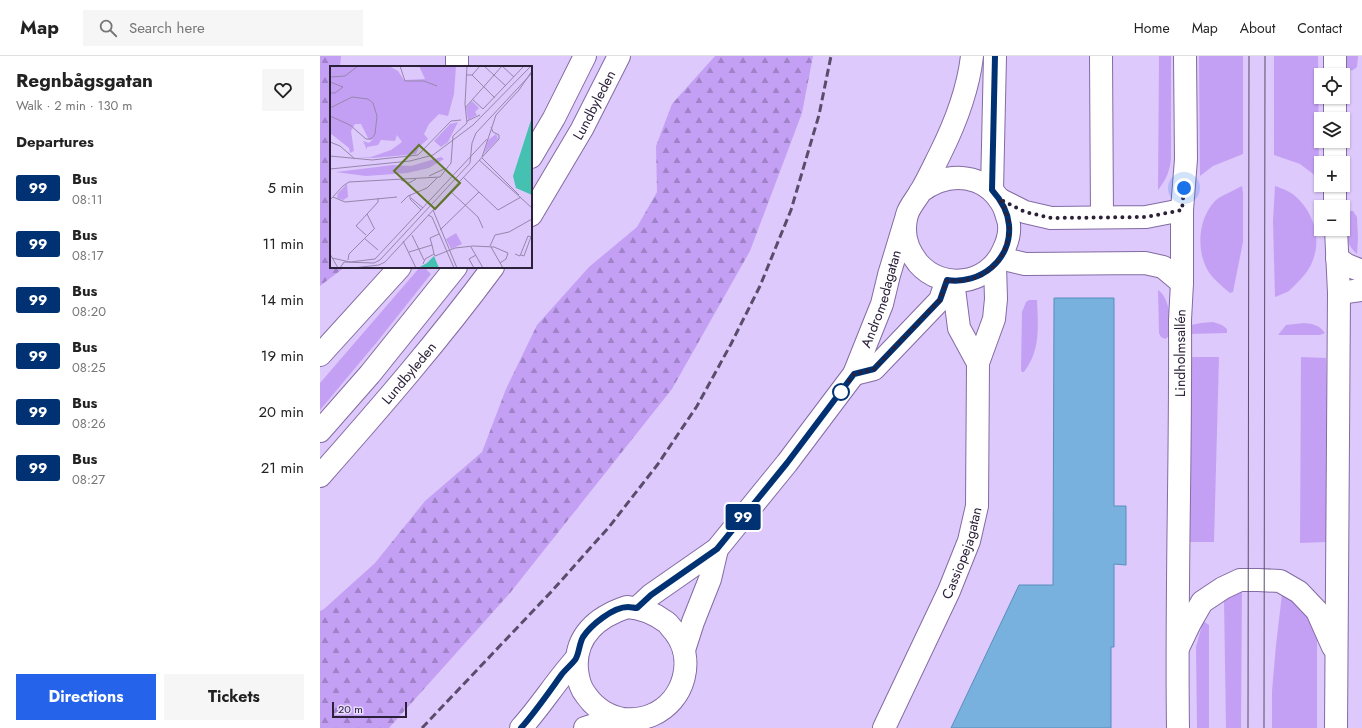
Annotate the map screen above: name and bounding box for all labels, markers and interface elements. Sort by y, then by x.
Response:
search box [83,10,363,46]
text: Map [20,14,59,41]
icon: search [97,17,119,39]
text: Search here [129,17,205,39]
text: Home [1134,18,1170,38]
text: Map [1192,18,1218,38]
text: About [1240,18,1275,38]
text: Contact [1297,18,1342,38]
inset map [330,66,532,268]
text: Regnbågsgatan [16,67,153,94]
street label: Lundbyleden [568,67,620,143]
map controls [1314,68,1350,236]
button: locate [1314,68,1350,104]
button: heart [262,69,304,111]
text: Walk · 2 min · 130 m [16,96,132,115]
button: layers [1314,112,1350,148]
text: Departures [16,131,94,153]
button: + [1314,156,1350,192]
text: Bus [72,168,97,190]
text: 5 min [268,177,304,199]
text: 99 [29,178,47,198]
your location [1174,178,1194,198]
text: 08:11 [72,190,103,209]
button: − [1314,200,1350,236]
text: Bus [72,224,97,246]
text: 11 min [263,233,304,255]
text: 99 [29,234,47,254]
text: 08:17 [72,246,103,265]
street label: Andromedagatan [856,247,906,351]
text: Bus [72,280,97,302]
text: 14 min [261,289,304,311]
text: 99 [29,290,47,310]
text: 08:20 [72,302,106,321]
street label: Lindholmsallén [1170,309,1191,397]
text: Bus [72,336,97,358]
street label: Lundbyleden [377,338,441,409]
text: 19 min [261,345,304,367]
text: 99 [29,346,47,366]
text: 08:25 [72,358,106,377]
unlabelled marker [832,383,850,401]
text: Bus [72,392,97,414]
text: 20 min [258,401,304,423]
text: 99 [29,402,47,422]
text: 08:26 [72,414,106,433]
text: Bus [72,448,97,470]
text: 21 min [261,457,304,479]
text: 99 [29,458,47,478]
text: 08:27 [72,470,105,489]
line badge: 99 [725,504,761,530]
street label: Cassiopejagatan [937,505,987,602]
text: 99 [734,507,752,527]
button: Directions [16,674,156,720]
button: Tickets [164,674,304,720]
scale bar [332,700,407,719]
text: 20 m [338,701,363,717]

